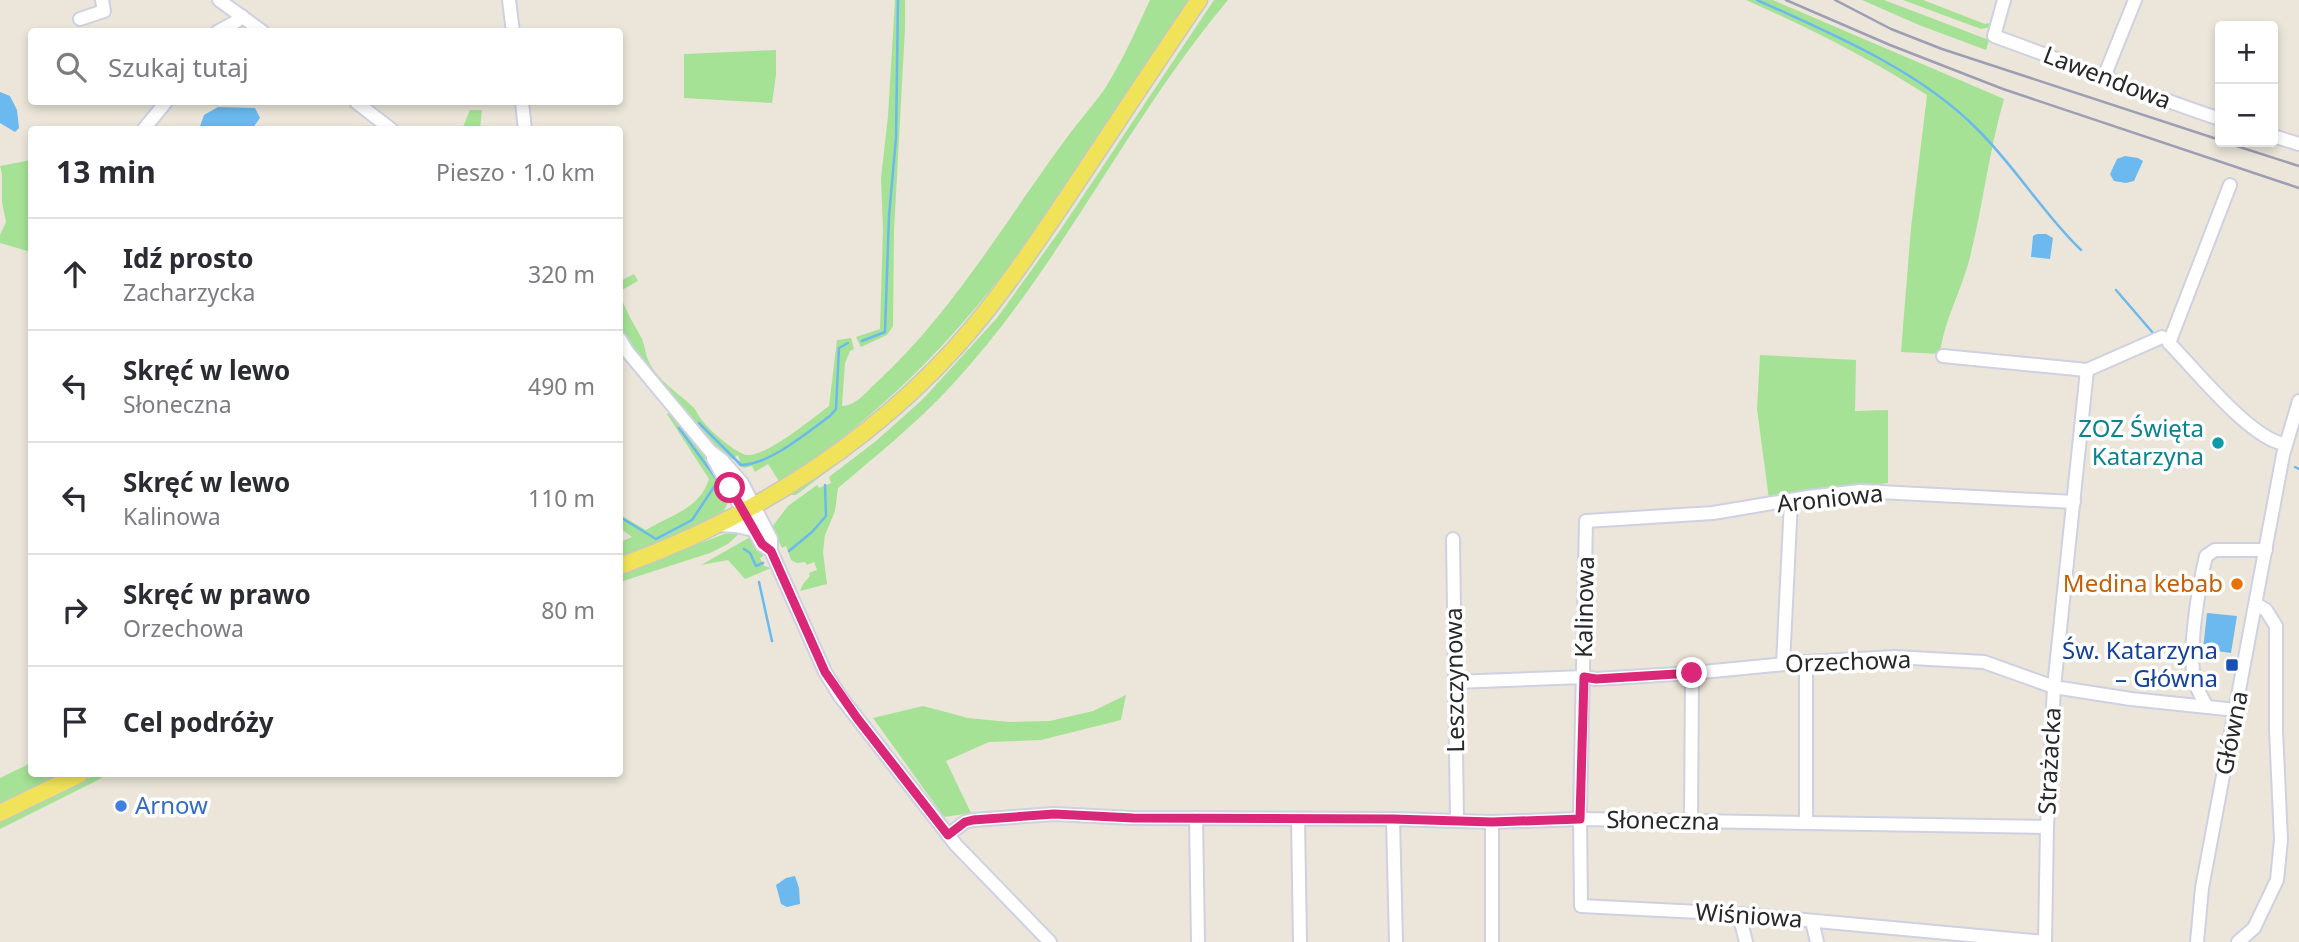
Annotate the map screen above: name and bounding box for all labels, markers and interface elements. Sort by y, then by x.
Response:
map controls [2215,21,2278,147]
button: + [2215,21,2278,84]
search box [28,28,623,105]
street label: Lawendowa [2039,37,2176,116]
icon: search [52,48,90,86]
text: Szukaj tutaj [108,49,249,85]
button: − [2215,84,2278,147]
text: 13 min [56,151,156,192]
text: Pieszo · 1.0 km [436,156,595,188]
text: Idź prosto [123,240,254,276]
icon: ahead [56,255,94,293]
text: 320 m [528,258,595,290]
text: Zacharzycka [123,276,255,308]
text: Skręć w lewo [123,352,290,388]
icon: left [56,367,94,405]
text: 490 m [528,370,595,402]
text: Słoneczna [123,388,232,420]
place label: ZOZ Święta Katarzyna [2078,411,2204,472]
marker: ZOZ Święta Katarzyna [2210,435,2226,451]
text: Skręć w lewo [123,464,290,500]
route start [714,472,745,503]
street label: Aroniowa [1775,476,1885,519]
icon: left [56,479,94,517]
text: 110 m [528,482,595,514]
text: Kalinowa [123,500,221,532]
street label: Kalinowa [1566,556,1601,658]
place label: Medina kebab [2063,566,2223,599]
text: Skręć w prawo [123,576,311,612]
marker: Medina kebab [2229,576,2245,592]
icon: right [56,591,94,629]
text: 80 m [541,594,595,626]
street label: Leszczynowa [1436,607,1471,753]
text: Orzechowa [123,612,244,644]
place label: Św. Katarzyna – Główna [2062,633,2218,694]
street label: Orzechowa [1784,642,1912,679]
route end [1676,657,1707,688]
marker: Św. Katarzyna – Główna [2224,657,2240,673]
street label: Główna [2206,688,2255,778]
icon: arrive [56,703,94,741]
text: Cel podróży [123,704,274,740]
street label: Strażacka [2029,706,2068,815]
place label: Arnow [135,788,208,821]
marker: Arnow [113,798,129,814]
street label: Słoneczna [1606,802,1720,837]
street label: Wiśniowa [1694,894,1804,935]

